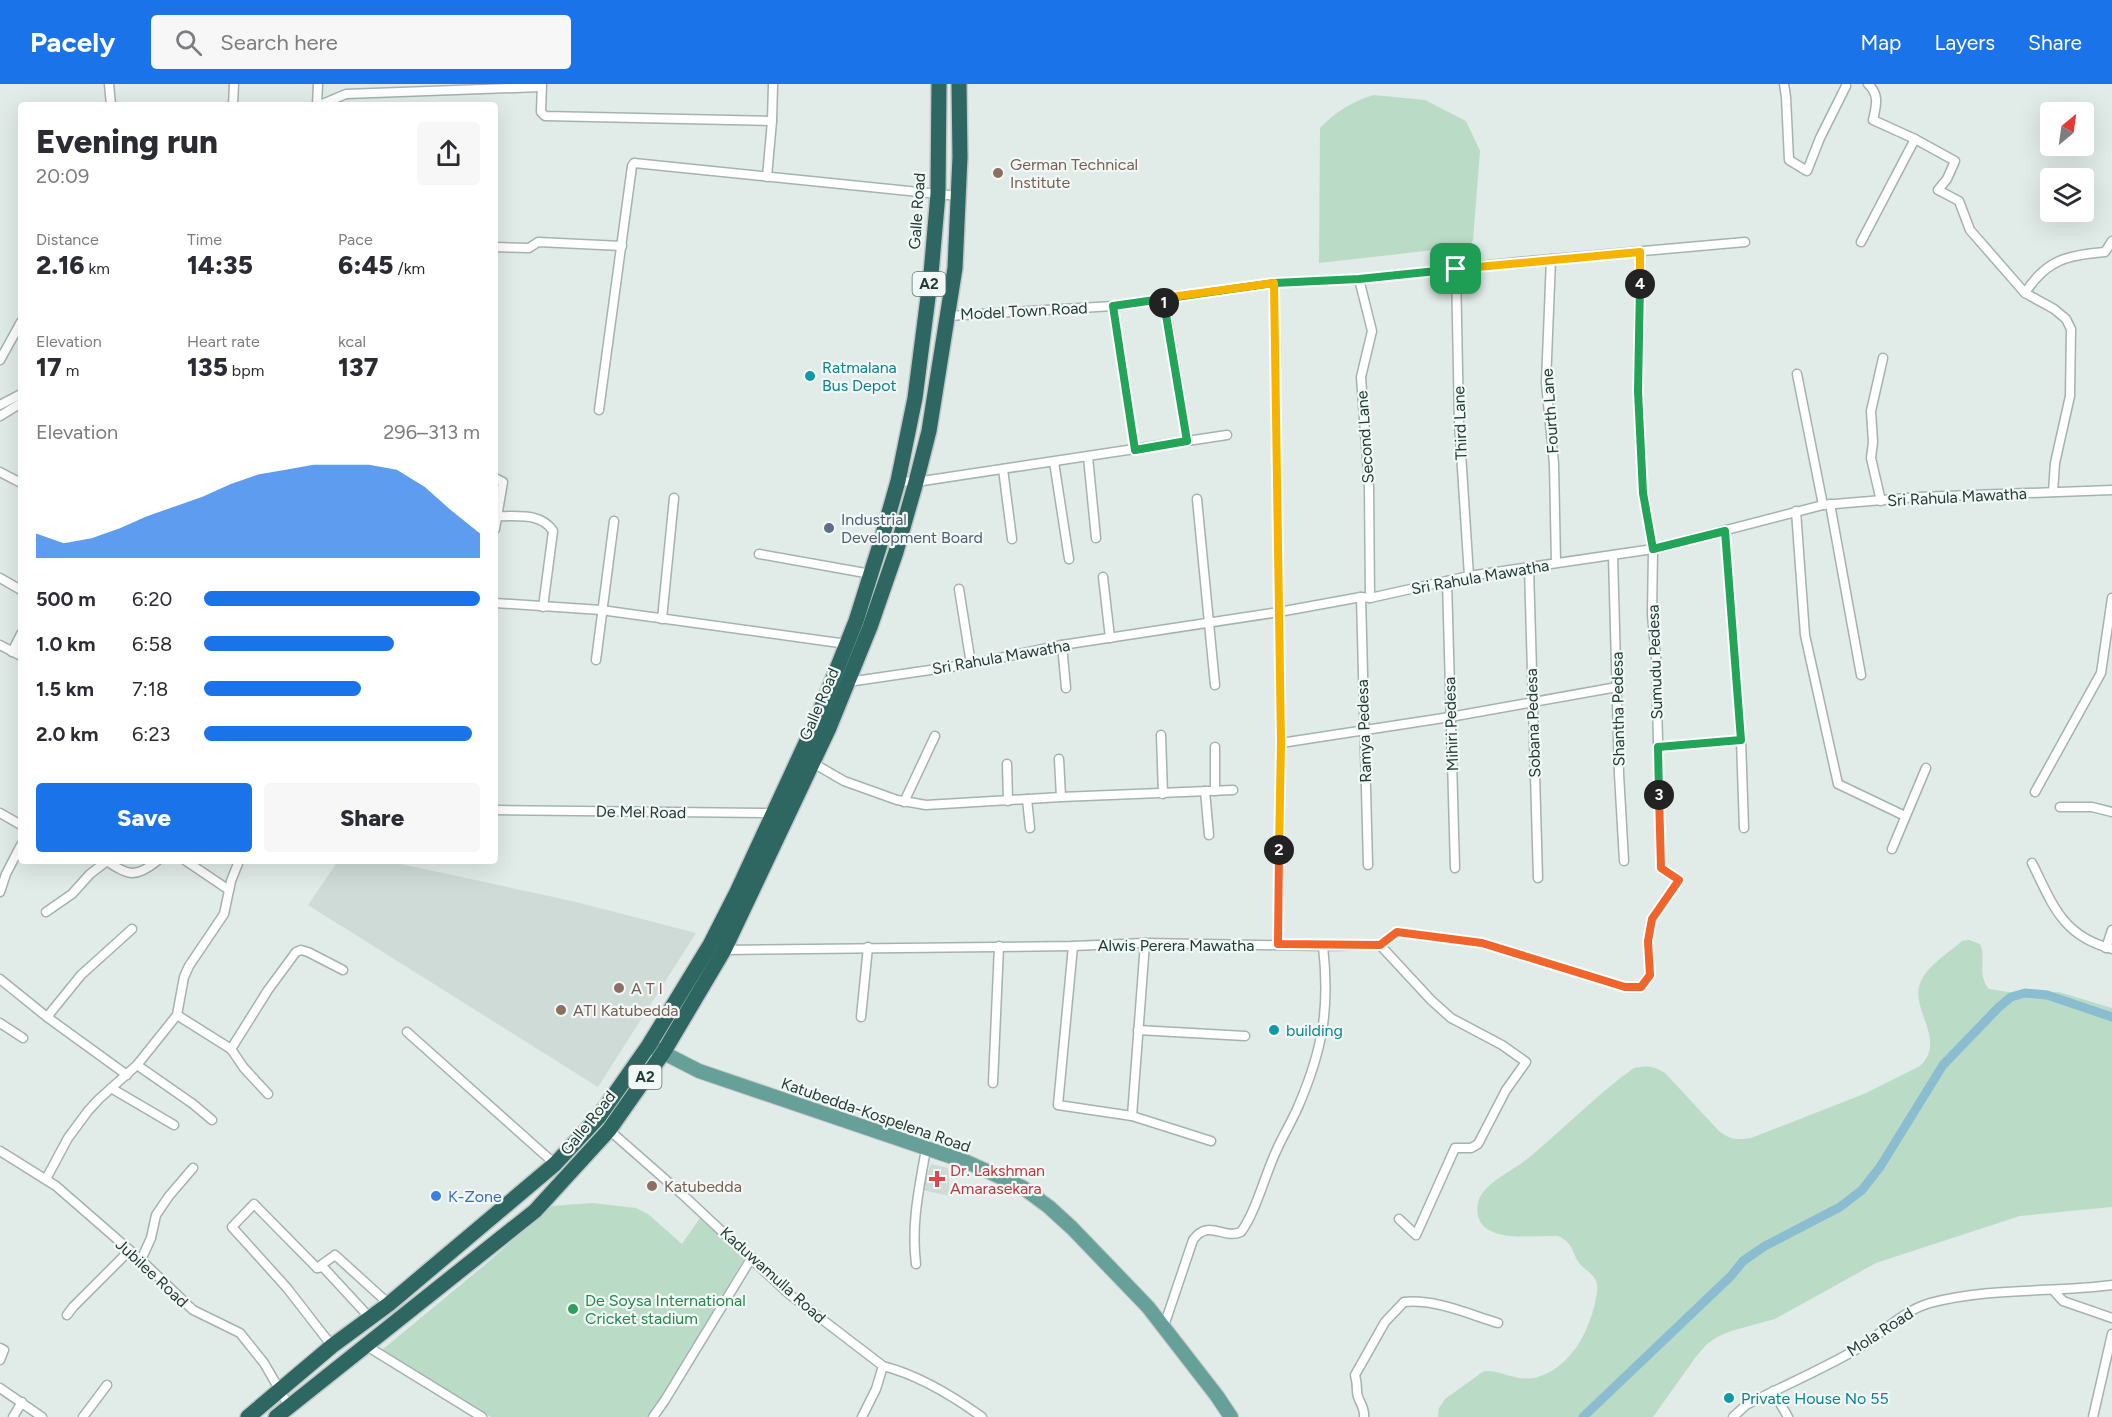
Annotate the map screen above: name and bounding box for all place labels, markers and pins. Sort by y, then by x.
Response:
place label: German Technical Institute [1010,155,1138,192]
marker: German Technical Institute [991,166,1005,180]
pin [1430,243,1481,294]
pin: 4 [1625,269,1655,299]
pin: 1 [1149,288,1179,318]
place label: Ratmalana Bus Depot [822,358,897,395]
marker: Ratmalana Bus Depot [803,369,817,383]
place label: Industrial Development Board [841,510,983,547]
marker: Industrial Development Board [822,521,836,535]
pin: 3 [1644,780,1674,810]
pin: 2 [1264,835,1294,865]
place label: A T I [631,979,663,998]
marker: A T I [612,981,626,995]
place label: ATI Katubedda [573,1001,679,1020]
marker: ATI Katubedda [554,1003,568,1017]
place label: building [1286,1021,1343,1040]
marker: building [1267,1023,1281,1037]
place label: Dr. Lakshman Amarasekara [950,1161,1045,1198]
marker: Dr. Lakshman Amarasekara [928,1170,946,1188]
place label: Katubedda [664,1177,742,1196]
marker: Katubedda [645,1179,659,1193]
place label: K-Zone [448,1187,502,1206]
marker: K-Zone [429,1189,443,1203]
place label: De Soysa International Cricket stadium [585,1291,746,1328]
marker: De Soysa International Cricket stadium [566,1302,580,1316]
place label: Private House No 55 [1741,1389,1889,1408]
marker: Private House No 55 [1722,1391,1736,1405]

